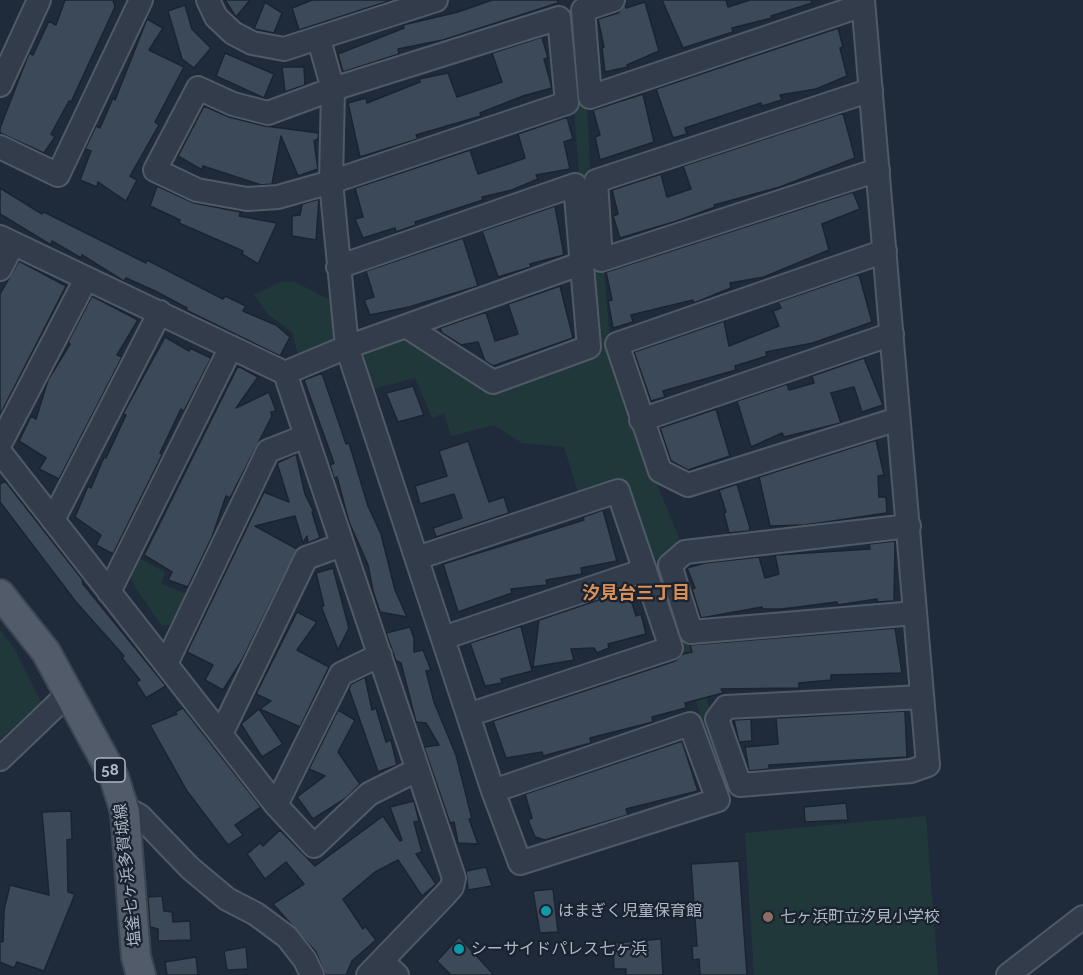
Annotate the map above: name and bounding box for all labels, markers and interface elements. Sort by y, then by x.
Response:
district label: 汐見台三丁目 [582,583,690,605]
road number: 58 [95,758,125,782]
street label: 塩釜七ヶ浜多賀城線 [111,802,145,948]
place label: はまぎく児童保育館 [558,901,702,921]
marker: はまぎく児童保育館 [539,904,553,918]
place label: 七ヶ浜町立汐見小学校 [780,907,940,927]
marker: 七ヶ浜町立汐見小学校 [761,910,775,924]
place label: シーサイドパレス七ヶ浜 [471,939,647,959]
marker: シーサイドパレス七ヶ浜 [452,942,466,956]

